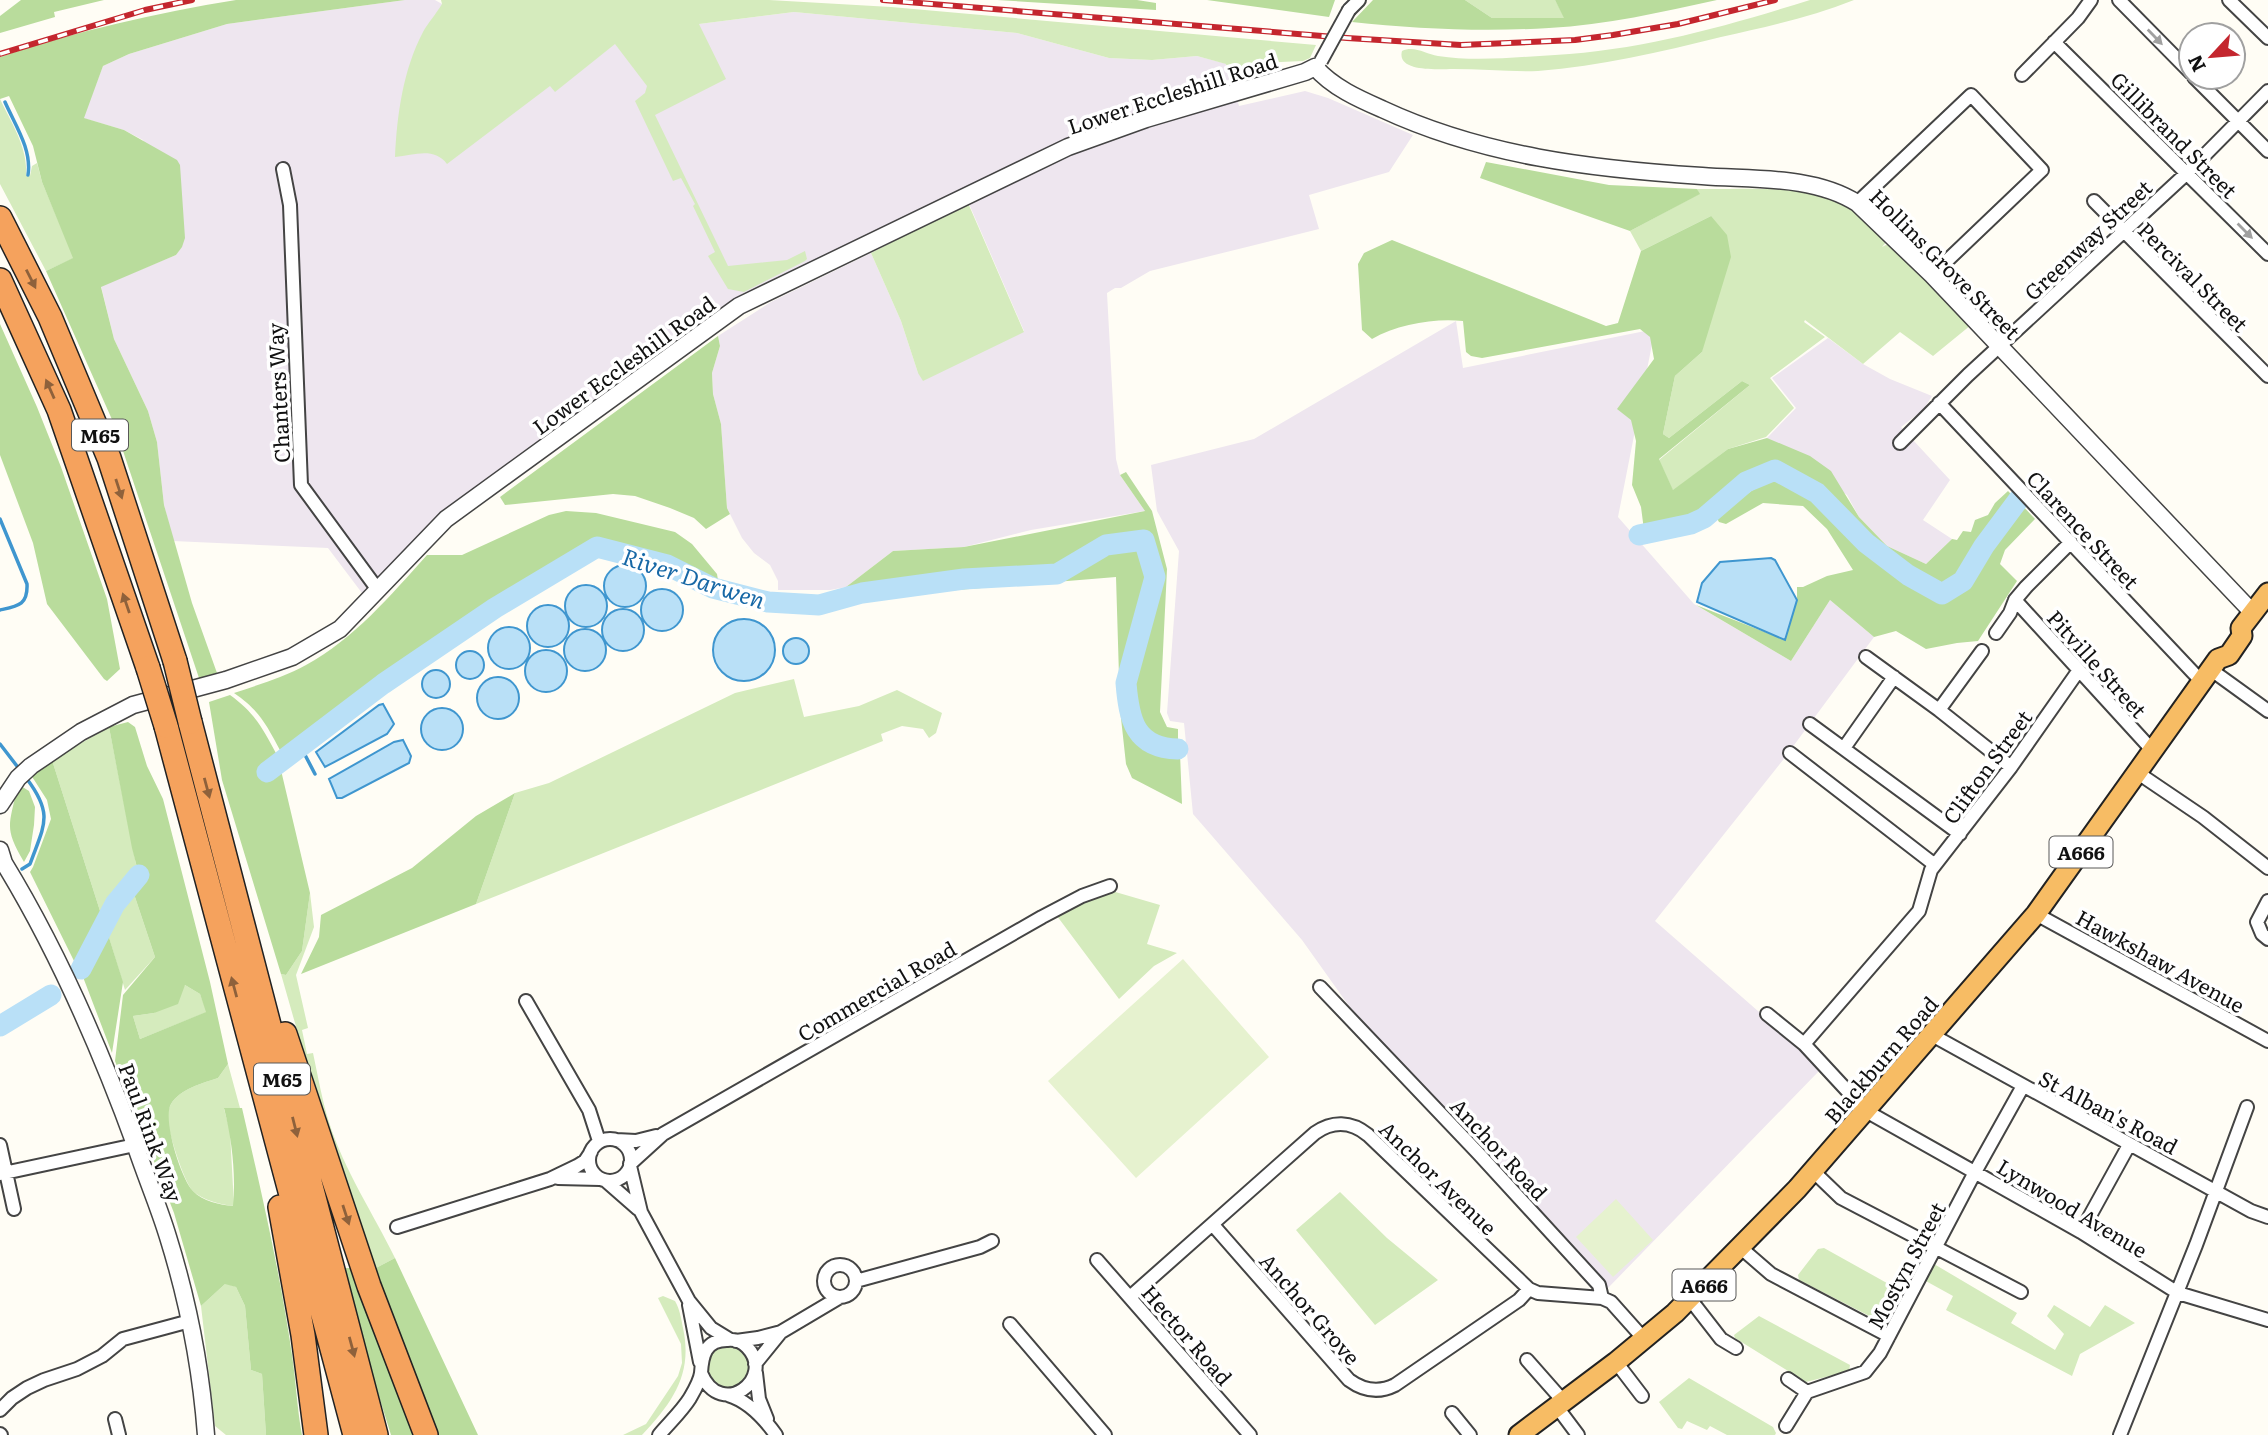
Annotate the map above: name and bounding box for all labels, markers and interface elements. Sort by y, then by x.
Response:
north arrow [2177,21,2247,91]
one-way arrow [2147,28,2164,45]
street label: Lower Eccleshill Road [1063,43,1281,141]
text: N [2180,51,2212,77]
street label: Gillibrand Street [2105,64,2246,205]
street label: Greenway Street [2016,171,2158,306]
street label: Hollins Grove Street [1863,180,2029,346]
street label: Percival Street [2132,214,2256,338]
one-way arrow [2236,222,2253,238]
one-way arrow [25,269,37,289]
street label: Lower Eccleshill Road [525,287,721,441]
street label: Chanters Way [258,321,296,464]
one-way arrow [44,379,56,399]
road number: M65 [72,420,128,450]
street label: Clarence Street [2021,463,2148,596]
one-way arrow [114,478,125,499]
water label: River Darwen [618,538,770,616]
one-way arrow [120,592,131,613]
street label: Pitville Street [2041,602,2155,724]
street label: Clifton Street [1934,702,2038,829]
one-way arrow [202,777,213,799]
road number: A666 [2050,836,2112,867]
street label: Hawkshaw Avenue [2071,901,2251,1019]
street label: Commercial Road [791,932,961,1048]
one-way arrow [229,976,239,997]
street label: Blackburn Road [1816,988,1944,1130]
street label: Paul Rink Way [112,1058,192,1207]
street label: St Alban's Road [2034,1061,2184,1161]
road number: M65 [254,1064,310,1094]
street label: Anchor Road [1444,1090,1556,1206]
street label: Anchor Avenue [1373,1113,1505,1241]
one-way arrow [290,1116,301,1138]
street label: Lynwood Avenue [1992,1150,2154,1264]
street label: Mostyn Street [1858,1195,1952,1334]
one-way arrow [341,1205,352,1226]
street label: Anchor Grove [1254,1245,1368,1371]
road number: A666 [1672,1270,1736,1301]
street label: Hector Road [1136,1277,1241,1391]
one-way arrow [347,1336,358,1358]

